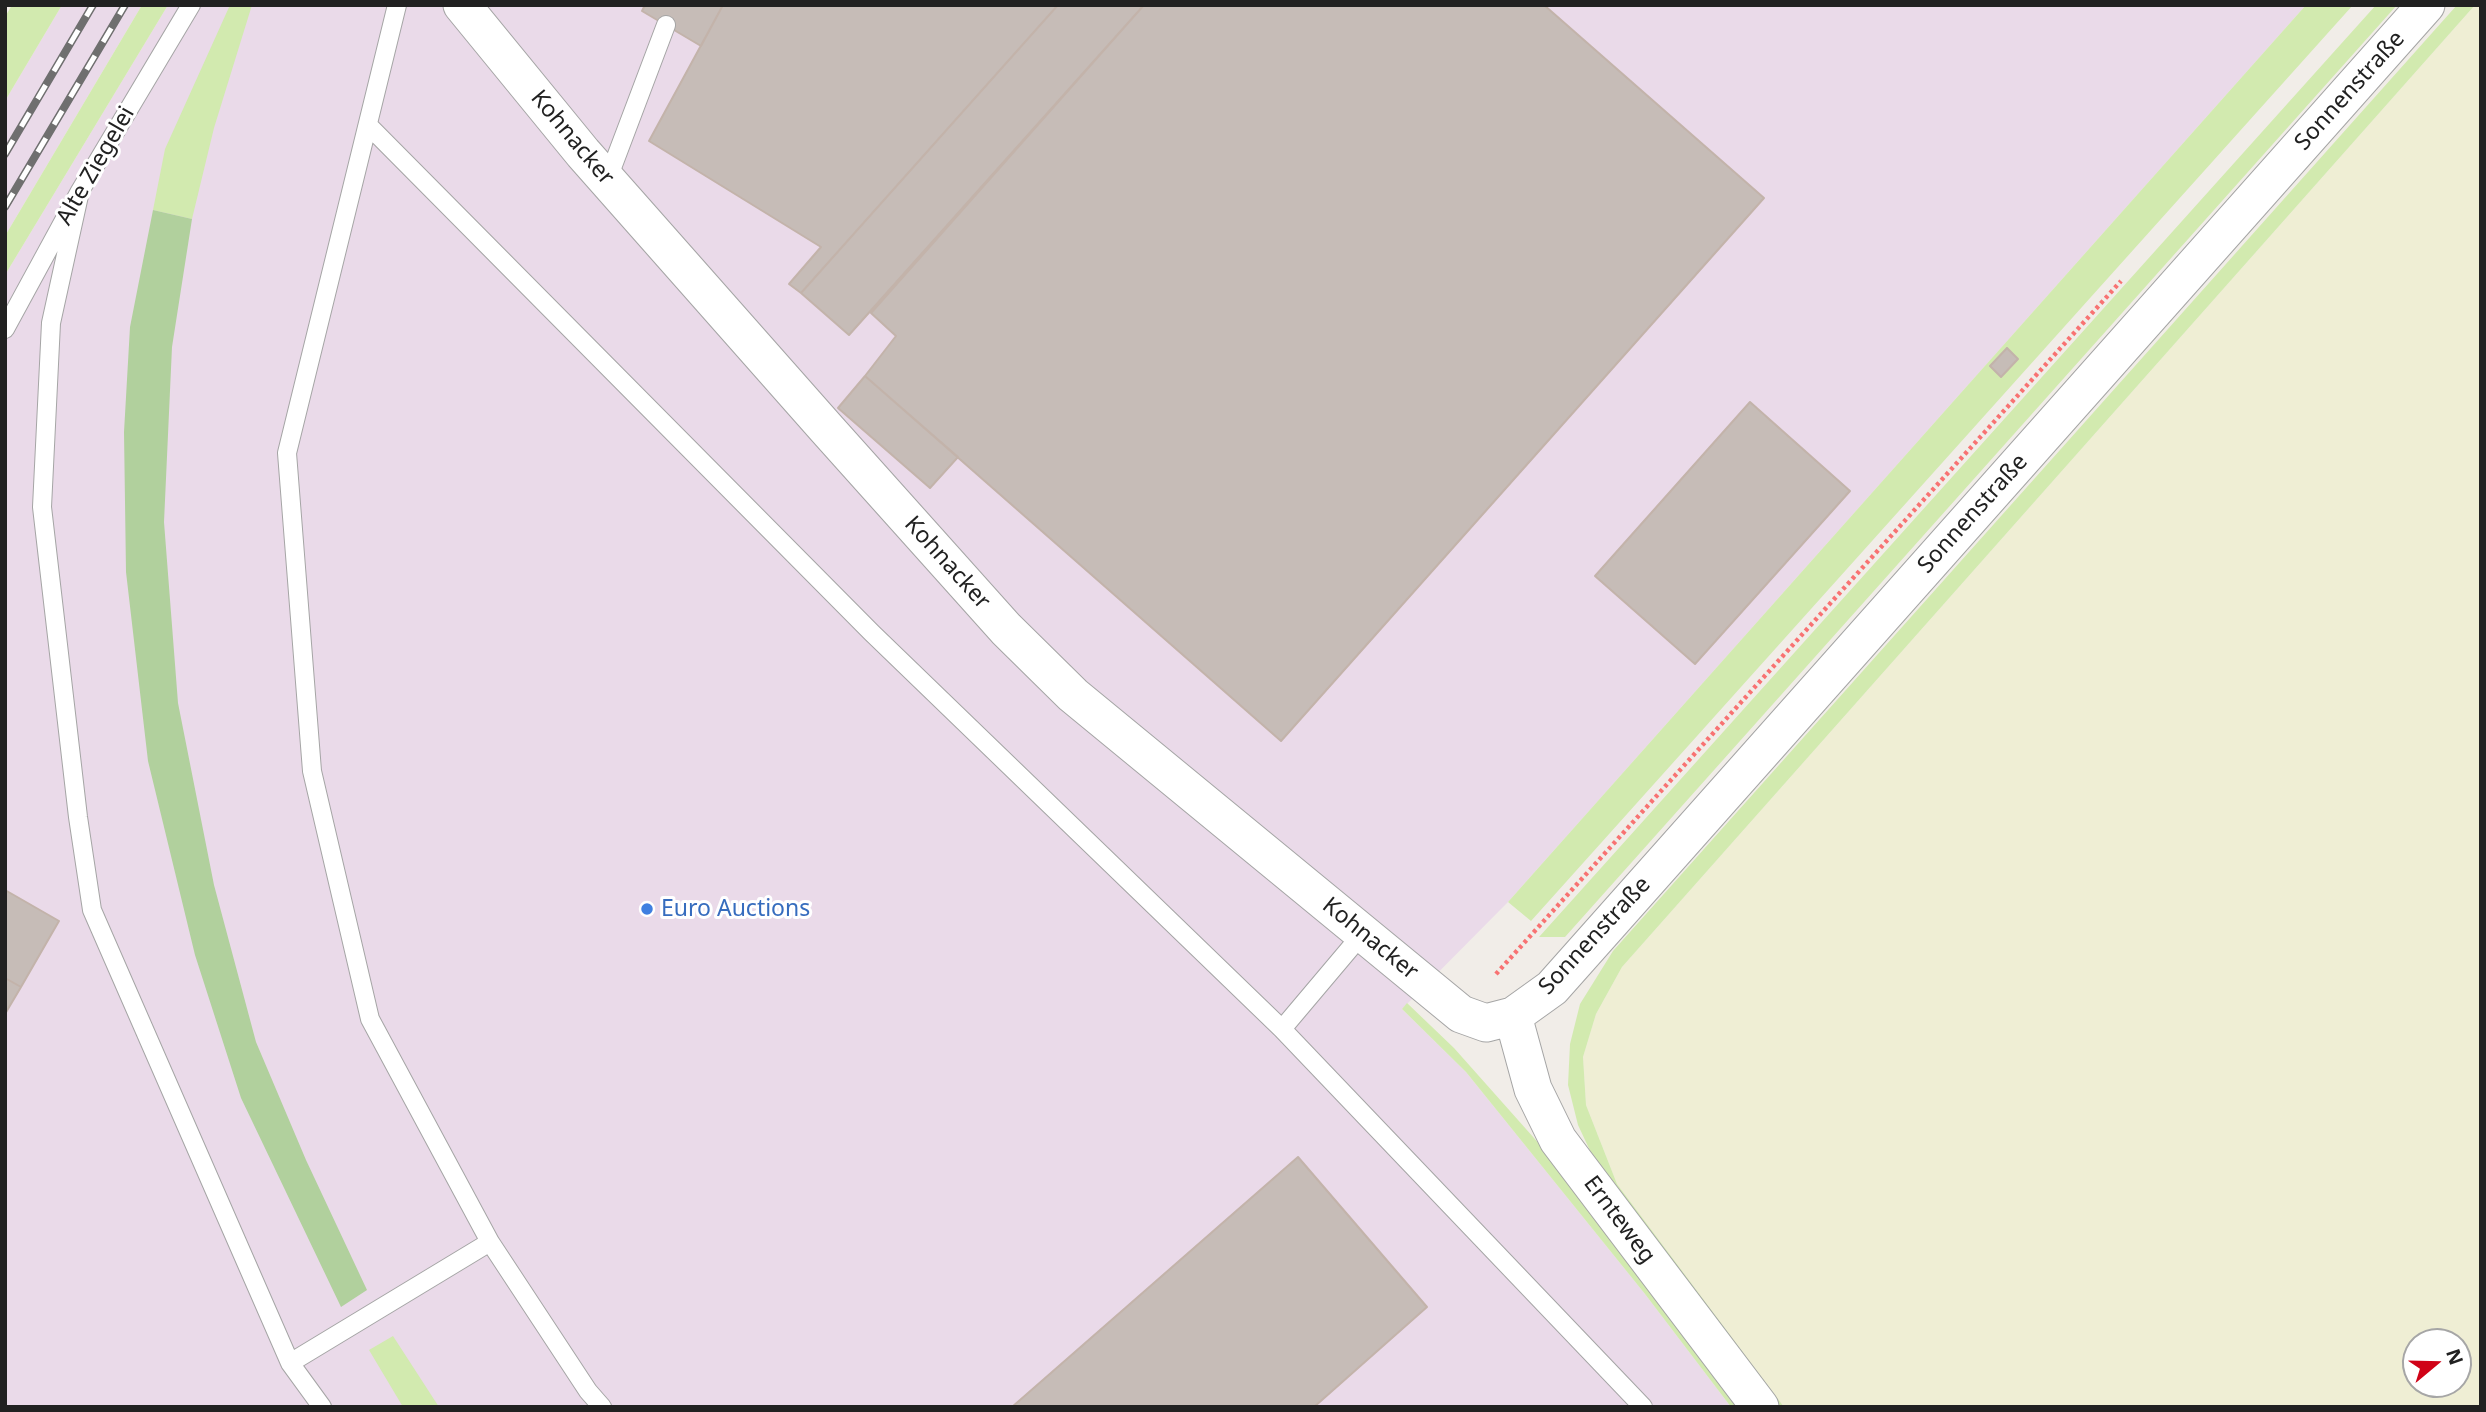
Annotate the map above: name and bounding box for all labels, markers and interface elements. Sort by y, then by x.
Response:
street label: Sonnenstraße [2289,26,2411,156]
street label: Kohnacker [524,85,620,191]
street label: Alte Ziegelei [51,102,141,230]
street label: Sonnenstraße [1912,449,2034,579]
street label: Kohnacker [898,511,996,615]
street label: Sonnenstraße [1533,871,1657,1001]
street label: Kohnacker [1317,892,1423,986]
place label: Euro Auctions [661,895,810,923]
marker: Euro Auctions [639,901,655,917]
street label: Ernteweg [1577,1171,1661,1269]
north arrow [2402,1328,2472,1398]
text: N [2440,1345,2470,1368]

